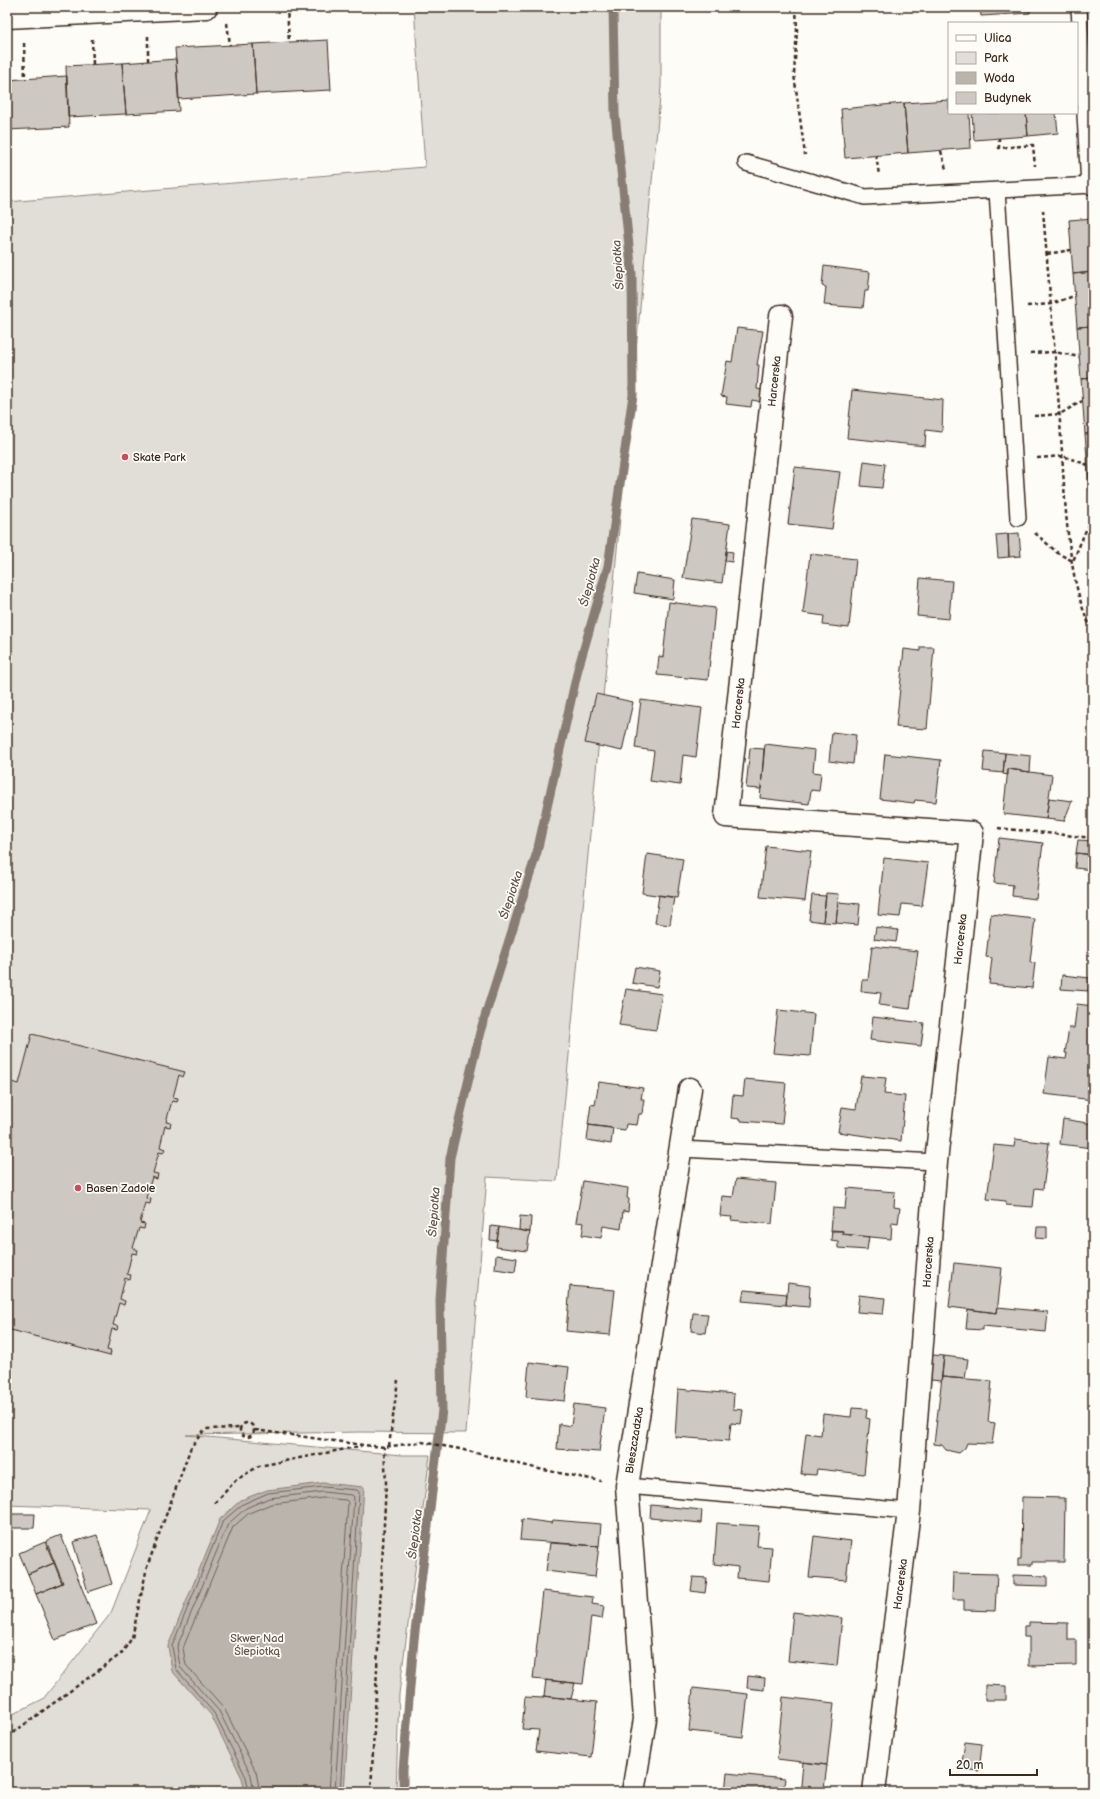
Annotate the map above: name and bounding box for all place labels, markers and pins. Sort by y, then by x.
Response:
place label: Skate Park [133,451,186,464]
marker: Skate Park [120,452,130,462]
place label: Basen Zadole [86,1182,156,1195]
marker: Basen Zadole [73,1183,83,1193]

